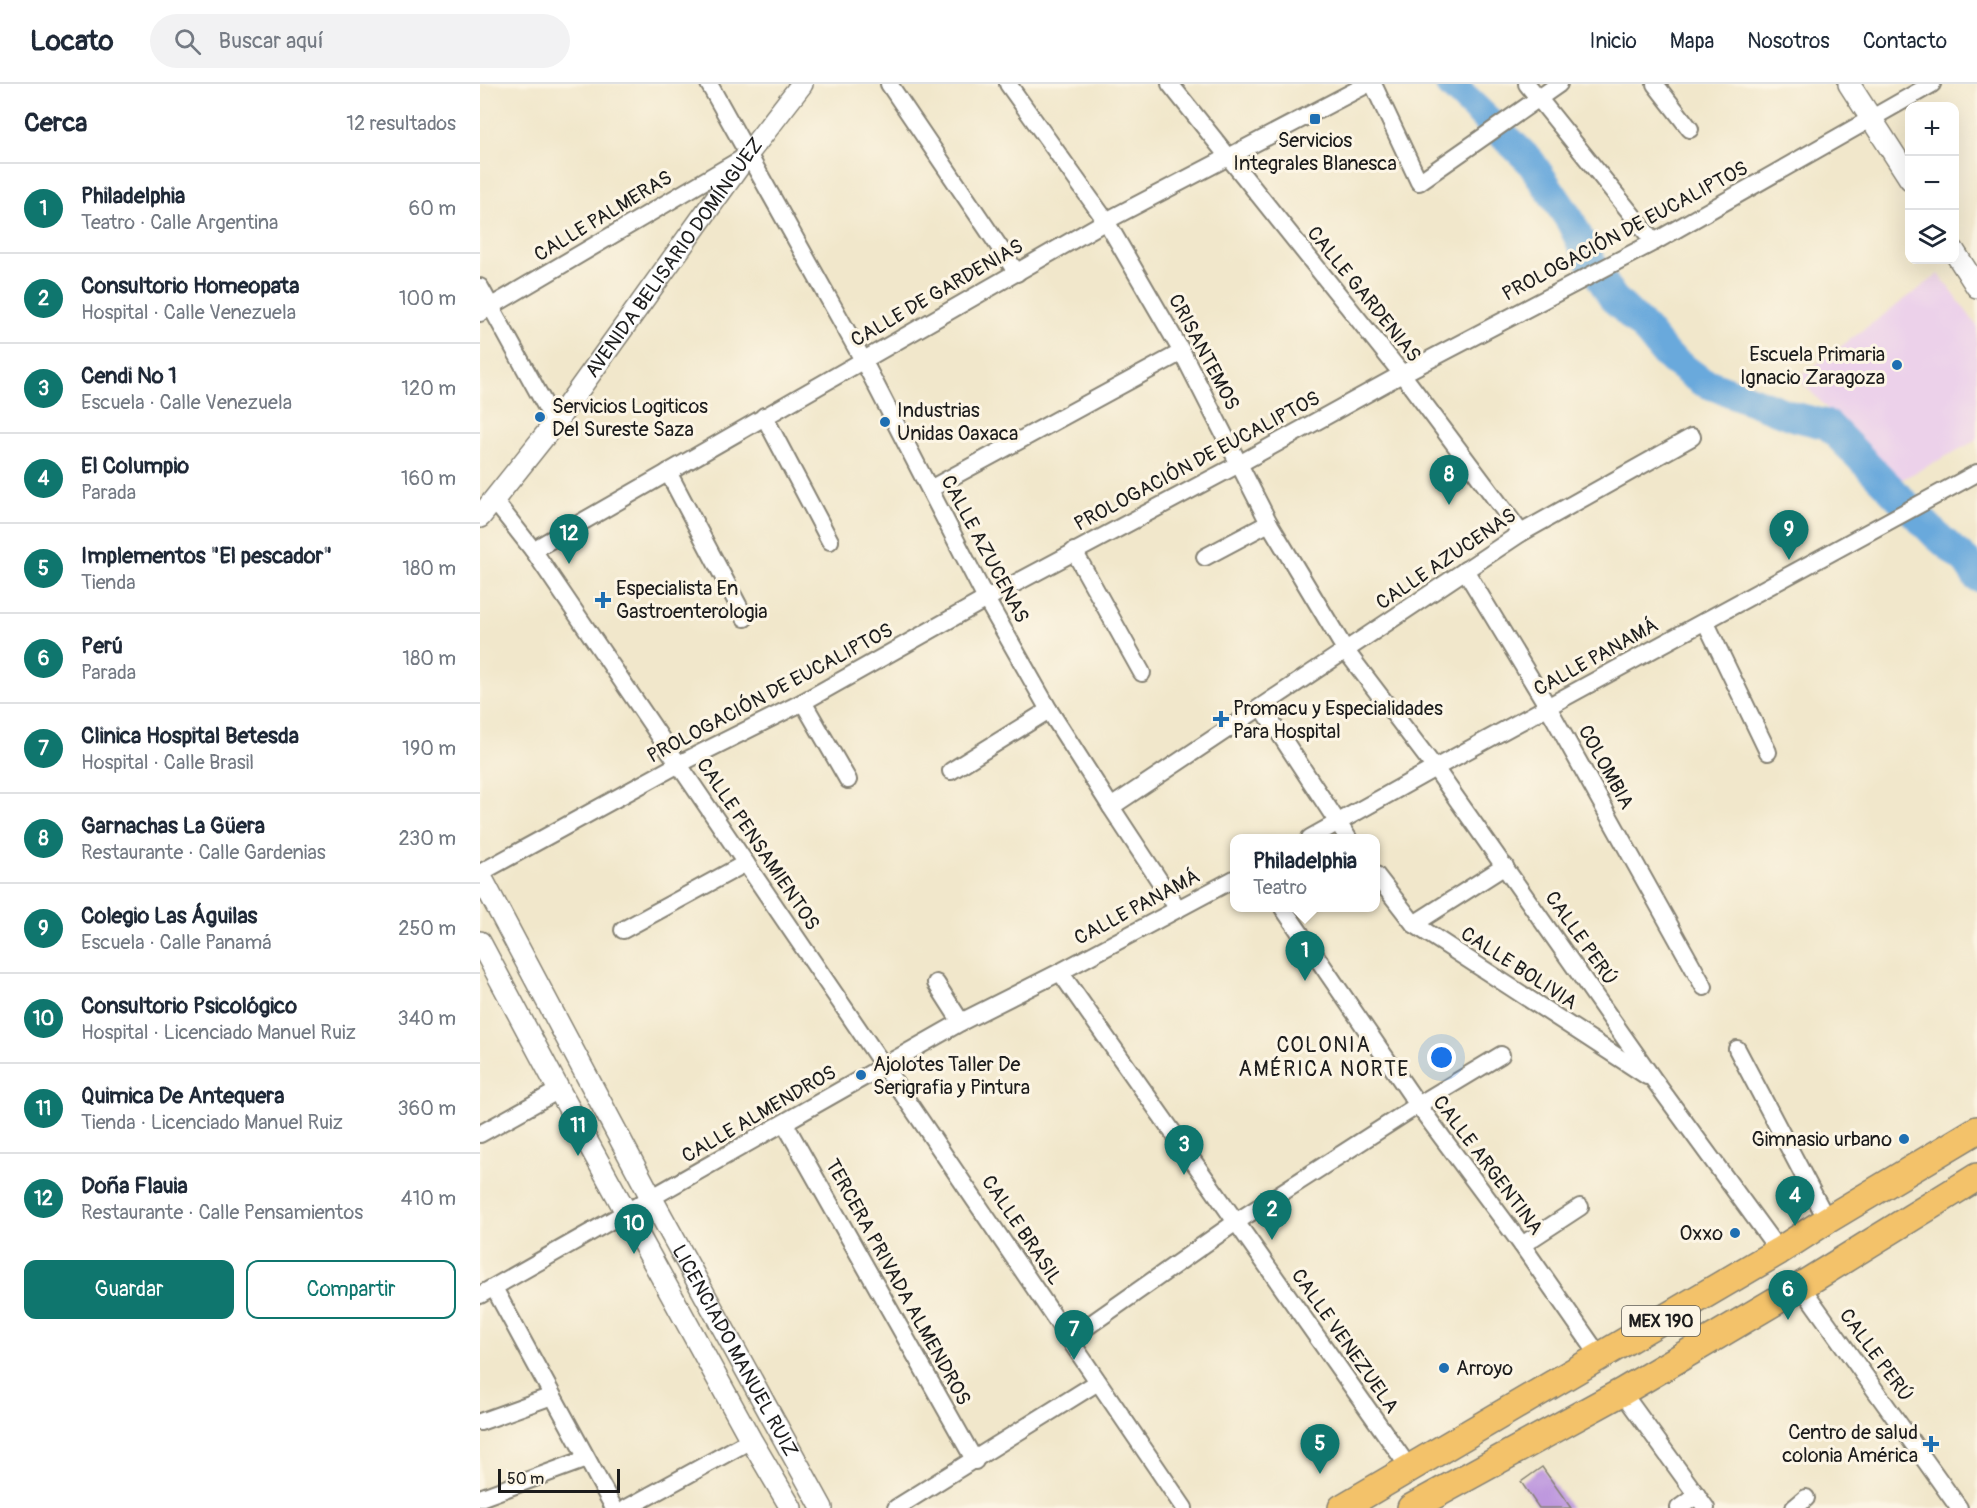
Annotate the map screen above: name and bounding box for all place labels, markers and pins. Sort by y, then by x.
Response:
marker: Servicios Integrales Blanesca [1308,112,1322,126]
place label: Servicios Integrales Blanesca [1233,128,1397,176]
place label: Escuela Primaria Ignacio Zaragoza [1740,342,1885,390]
marker: Escuela Primaria Ignacio Zaragoza [1890,358,1904,372]
place label: Servicios Logiticos Del Sureste Saza [552,394,708,442]
place label: Industrias Unidas Oaxaca [897,398,1018,446]
marker: Servicios Logiticos Del Sureste Saza [533,410,547,424]
marker: Industrias Unidas Oaxaca [878,415,892,429]
pin: 8 [1430,456,1468,505]
pin: 9 [1770,510,1808,560]
pin: 12 [550,514,589,564]
place label: Especialista En Gastroenterologia [616,576,767,624]
marker: Especialista En Gastroenterologia [594,591,612,609]
place label: Promacu y Especialidades Para Hospital [1233,696,1443,744]
marker: Promacu y Especialidades Para Hospital [1214,712,1228,726]
pin: 1 [1286,932,1324,981]
place label: Ajolotes Taller De Serigrafia y Pintura [873,1052,1030,1100]
marker: Ajolotes Taller De Serigrafia y Pintura [854,1068,868,1082]
pin: 11 [558,1106,598,1156]
pin: 3 [1164,1126,1204,1175]
place label: Gimnasio urbano [1752,1127,1892,1152]
marker: Gimnasio urbano [1897,1132,1911,1146]
pin: 4 [1776,1176,1814,1226]
pin: 2 [1252,1190,1292,1240]
pin: 10 [614,1204,654,1254]
place label: Oxxo [1680,1221,1723,1246]
marker: Oxxo [1728,1226,1742,1240]
pin: 6 [1768,1270,1808,1320]
pin: 7 [1054,1310,1094,1360]
place label: Arroyo [1456,1356,1513,1381]
marker: Arroyo [1437,1361,1451,1375]
place label: Centro de salud colonia América [1782,1420,1918,1468]
pin: 5 [1300,1424,1340,1474]
marker: Centro de salud colonia América [1922,1435,1940,1453]

